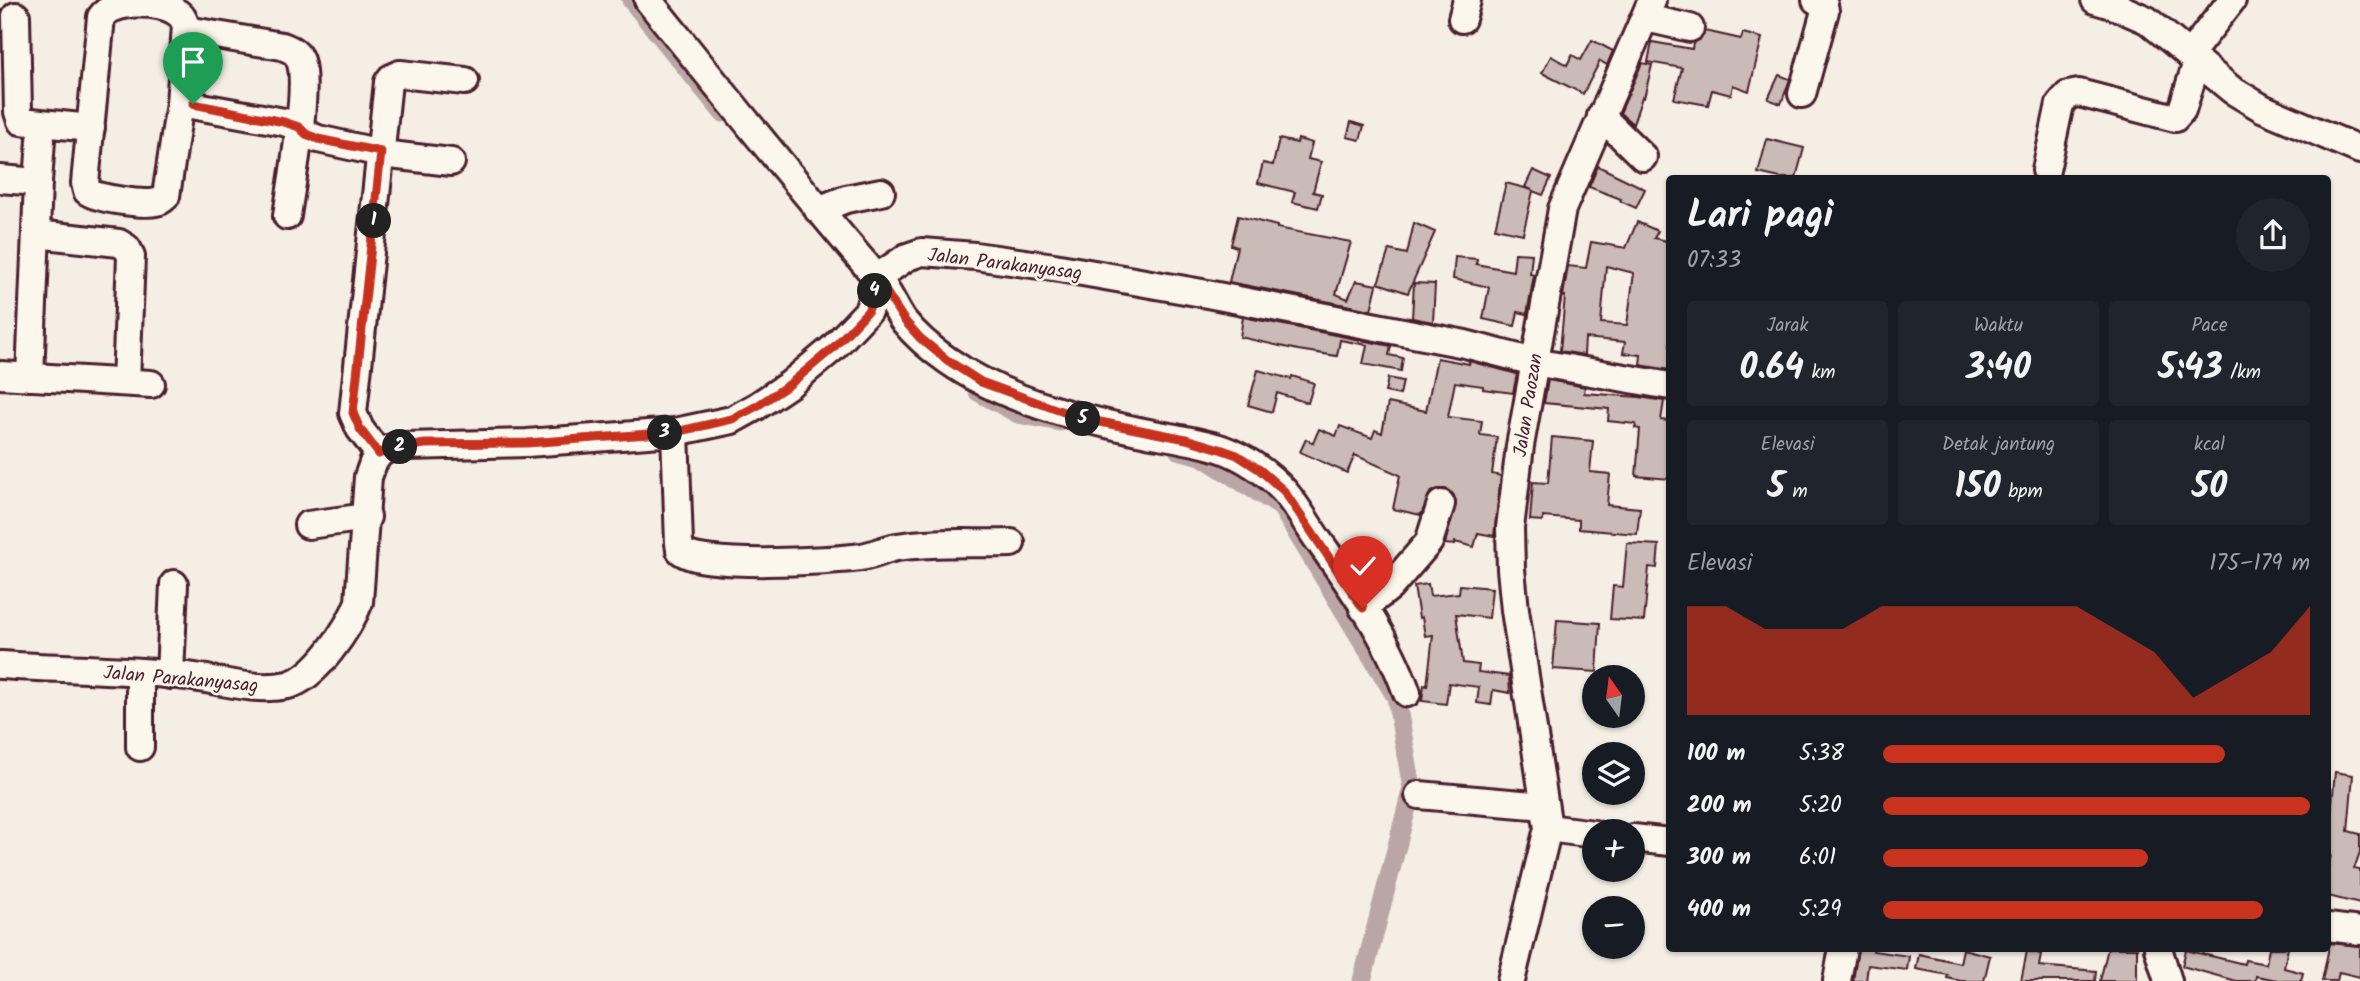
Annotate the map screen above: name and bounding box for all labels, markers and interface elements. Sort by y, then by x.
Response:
pin [163,32,223,104]
icon: arrive [174,43,212,81]
text: Lari pagi [1687,187,1833,247]
button: share [2236,198,2310,272]
pin: 1 [356,204,392,238]
text: 1 [371,205,376,235]
street label: Jalan Parakanyasag [926,241,1084,289]
text: 07:33 [1687,243,1741,279]
pin: 4 [858,274,892,308]
text: 4 [869,275,880,305]
text: Jarak [1767,311,1808,341]
text: Waktu [1974,311,2023,341]
text: Pace [2191,311,2228,341]
text: 0.64 [1740,341,1804,397]
text: 3:40 [1966,341,2031,397]
text: 5:43 [2158,341,2223,397]
street label: Jalan Paozan [1506,351,1552,459]
text: km [1804,358,1835,388]
text: /km [2223,358,2261,388]
pin: 5 [1066,402,1100,436]
text: 5 [1078,403,1087,433]
pin: 3 [648,416,682,450]
text: 3 [659,417,670,447]
pin: 2 [382,430,418,464]
text: Elevasi [1761,430,1814,460]
text: Detak jantung [1942,430,2055,460]
text: kcal [2194,430,2225,460]
text: 2 [394,431,405,461]
text: 5 [1767,460,1785,516]
text: 150 [1954,460,2001,516]
text: 50 [2192,460,2227,516]
text: m [1785,477,1808,507]
text: bpm [2001,477,2043,507]
pin [1333,536,1393,608]
text: Elevasi [1687,546,1752,582]
text: 175–179 m [2209,546,2310,582]
icon: check [1344,547,1382,585]
street label: Jalan Parakanyasag [102,658,260,702]
north arrow [1582,665,1645,728]
map controls [1582,665,1645,959]
text: 100 m [1687,736,1745,772]
text: 5:38 [1799,736,1844,772]
button: layers [1582,742,1645,805]
text: 200 m [1687,788,1752,824]
text: 5:20 [1799,788,1842,824]
button: + [1582,819,1645,882]
text: 300 m [1687,840,1751,876]
text: 6:01 [1799,840,1836,876]
text: 400 m [1687,892,1751,928]
text: 5:29 [1799,892,1842,928]
button: − [1582,896,1645,959]

